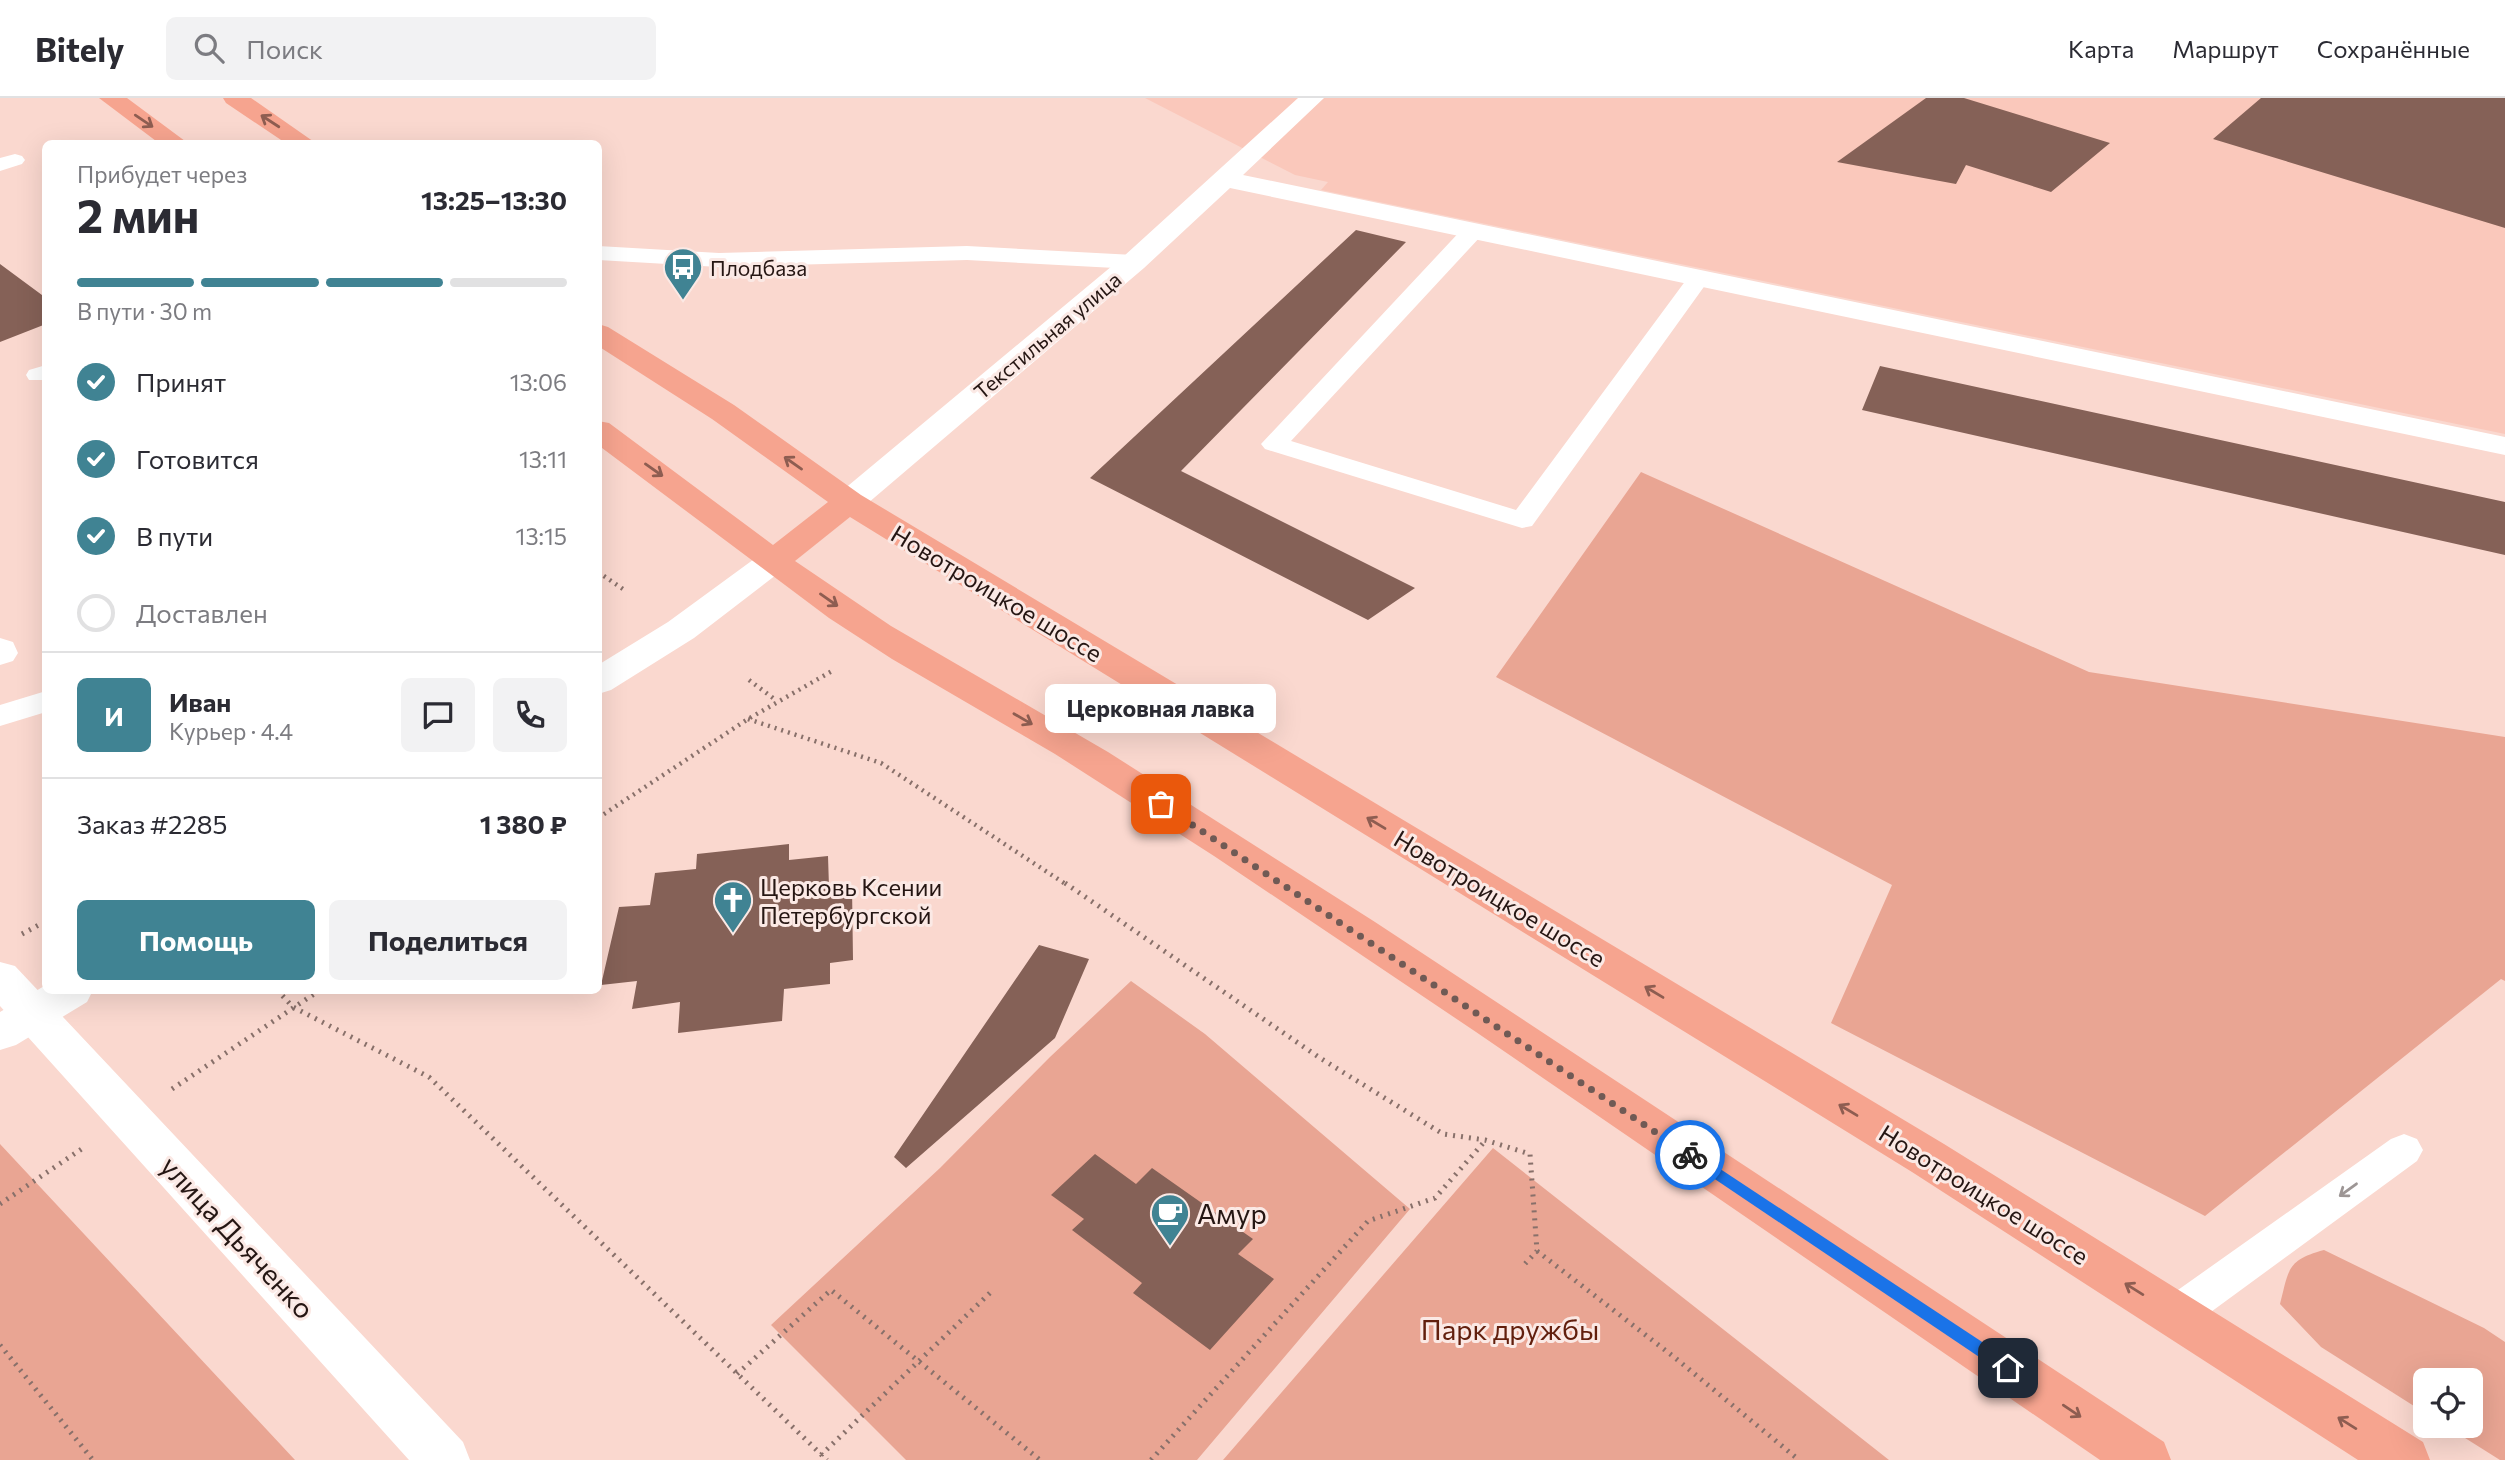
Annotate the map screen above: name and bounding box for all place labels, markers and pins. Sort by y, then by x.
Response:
bus stop icon: Плодбаза [662,246,704,301]
place label: Плодбаза [710,255,807,280]
callout: Церковная лавка [1046,685,1276,734]
pin [1131,774,1191,834]
place label: Церковь Ксении Петербургской [760,872,942,929]
church icon: Церковь Ксении Петербургской [712,879,754,934]
cafe icon: Амур [1149,1192,1191,1247]
place label: Амур [1197,1196,1267,1230]
pin [1978,1338,2038,1398]

